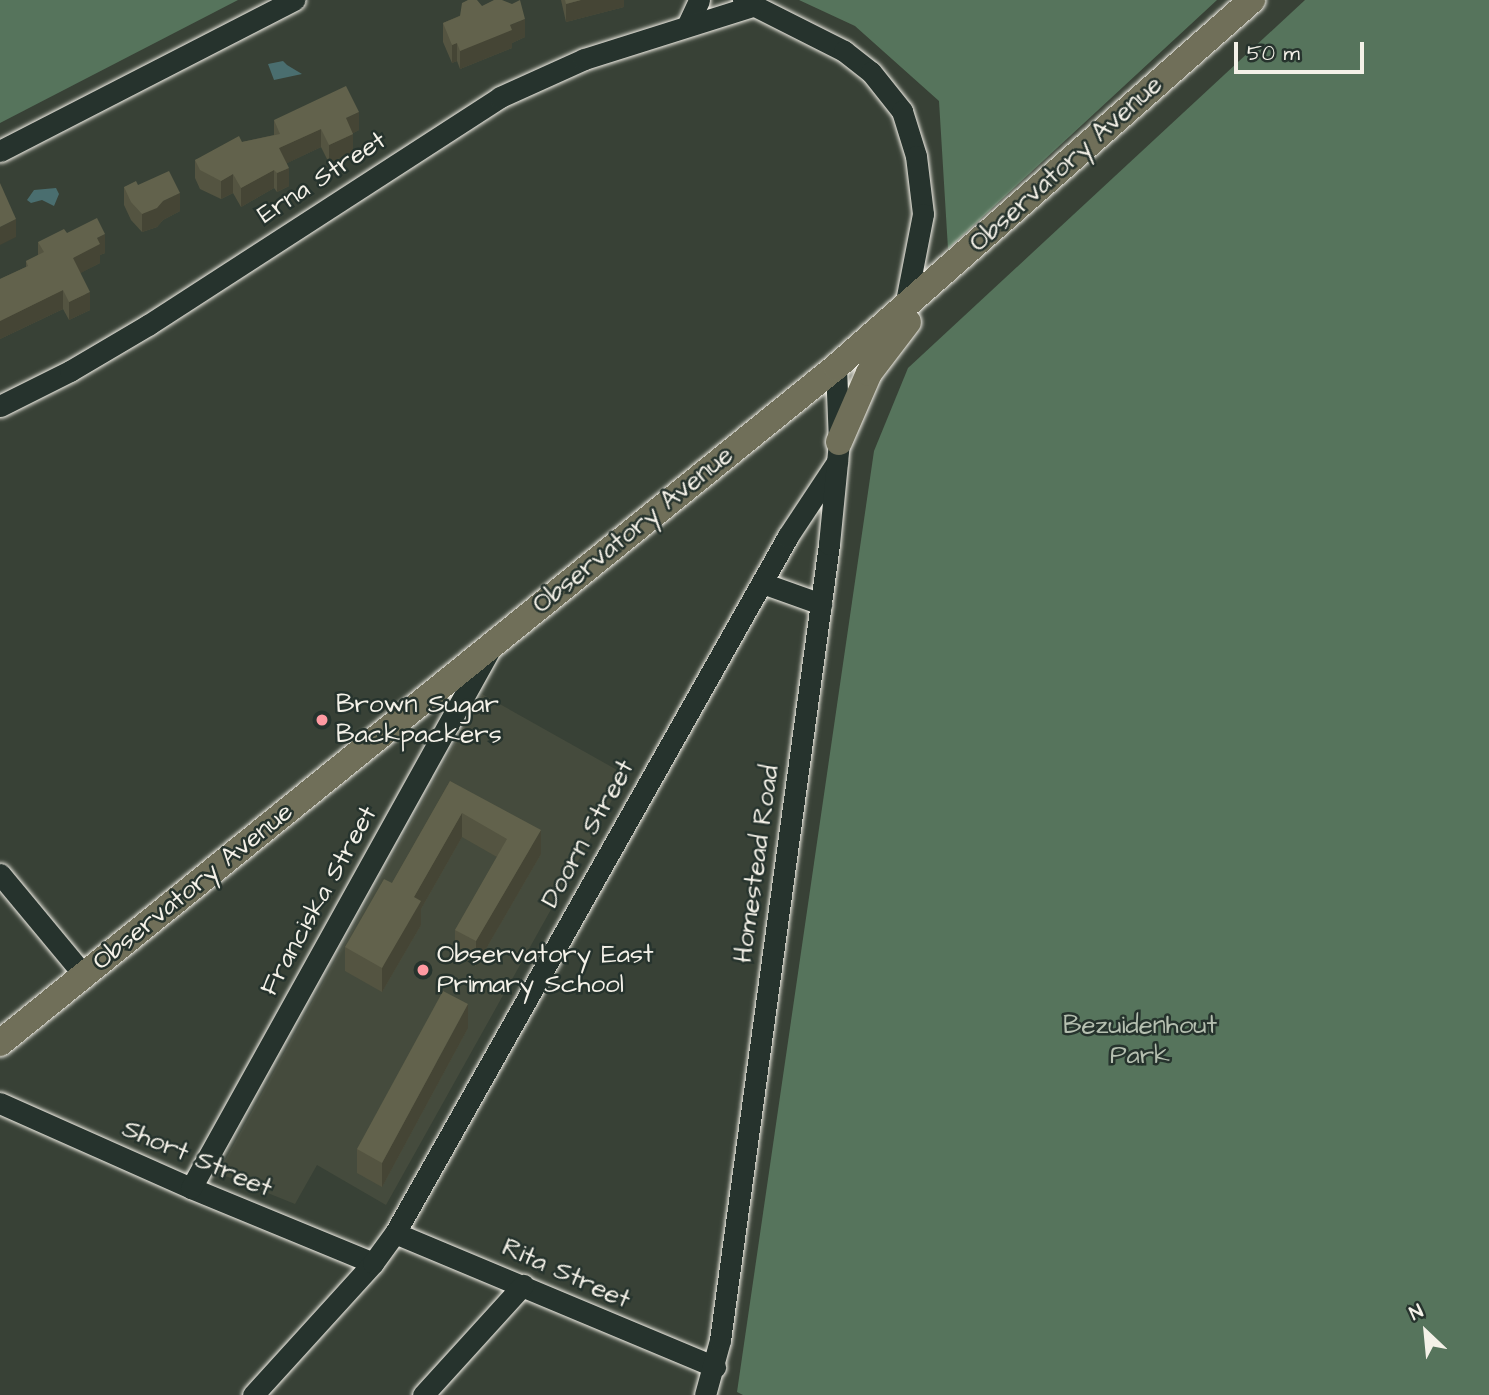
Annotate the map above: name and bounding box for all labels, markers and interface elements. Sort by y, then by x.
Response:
scale bar [1237,28,1366,72]
text: 50 m [1247,39,1300,68]
street label: Observatory Avenue [963,69,1169,259]
street label: Erna Street [252,125,392,231]
street label: Observatory Avenue [526,440,740,620]
place label: Brown Sugar Backpackers [336,689,502,750]
marker: Brown Sugar Backpackers [314,712,330,728]
street label: Doorn Street [535,755,641,913]
street label: Homestead Road [728,763,786,965]
street label: Observatory Avenue [86,797,300,977]
street label: Franciska Street [254,801,384,1001]
place label: Observatory East Primary School [437,939,654,1000]
marker: Observatory East Primary School [415,962,431,978]
park label: Bezuidenhout Park [1063,1010,1217,1072]
street label: Short Street [117,1113,277,1205]
street label: Rita Street [497,1232,635,1316]
north arrow [1391,1297,1461,1367]
text: N [1405,1298,1428,1327]

